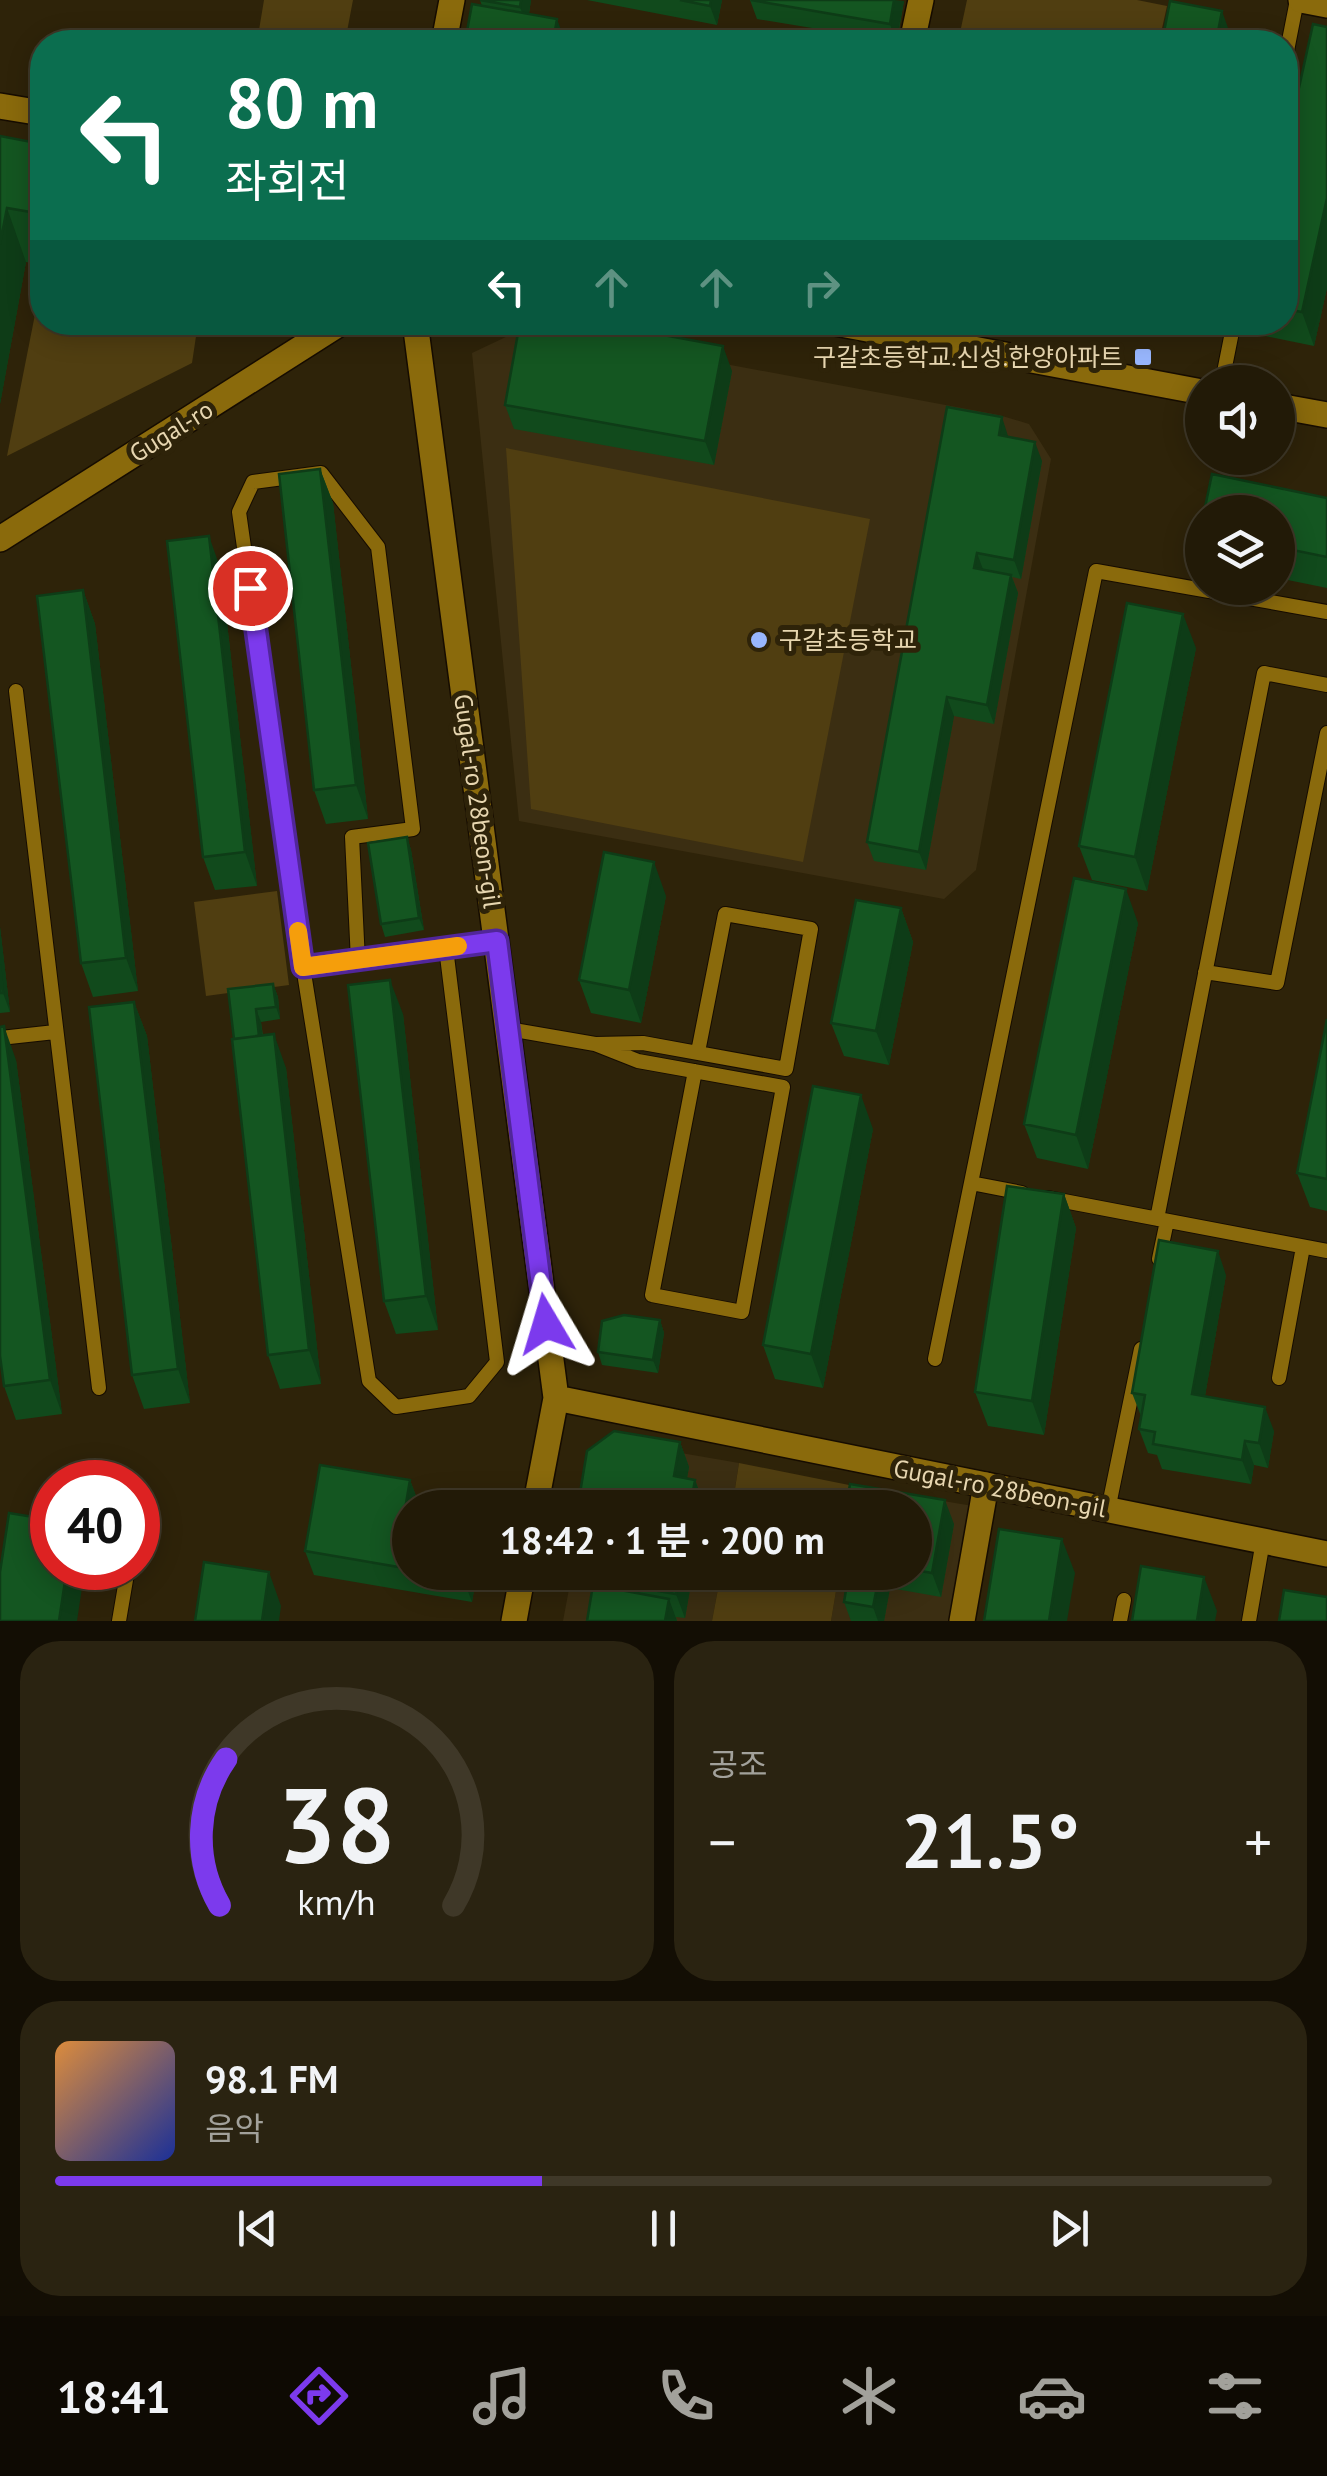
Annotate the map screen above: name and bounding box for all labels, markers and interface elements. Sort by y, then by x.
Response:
text: 80 m [225,57,378,147]
icon: left [60,70,190,200]
text: 좌회전 [225,151,349,209]
icon: left [479,260,534,315]
icon: ahead [584,260,639,315]
icon: ahead [689,260,744,315]
icon: right [794,260,849,315]
place label: 구갈초등학교.신성.한양아파트 [813,341,1123,373]
marker: 구갈초등학교.신성.한양아파트 [1132,346,1154,368]
map controls [1185,365,1295,605]
button: sound [1185,365,1295,475]
street label: Gugal-ro [123,393,219,469]
button: layers [1185,495,1295,605]
pin [208,546,293,631]
icon: arrive [223,561,278,616]
place label: 구갈초등학교 [779,624,917,656]
marker: 구갈초등학교 [748,629,770,651]
street label: Gugal-ro 28beon-gil [447,692,509,911]
position arrow [494,1272,598,1376]
street label: Gugal-ro 28beon-gil [891,1452,1110,1524]
speed limit sign: 40 [30,1460,160,1590]
text: 18:42 · 1 분 · 200 m [499,1515,825,1564]
text: 공조 [709,1743,767,1785]
text: 38 [278,1757,396,1892]
text: 21.5° [901,1792,1080,1889]
text: − [709,1806,736,1877]
text: + [1244,1806,1272,1877]
text: km/h [298,1879,376,1925]
text: 98.1 FM [205,2054,338,2103]
text: 음악 [205,2107,264,2149]
icon: previous [230,2201,285,2256]
icon: pause [636,2201,691,2256]
icon: next [1042,2201,1097,2256]
icon: directions [284,2361,354,2431]
icon: music [467,2361,537,2431]
icon: phone [651,2361,721,2431]
icon: climate [834,2361,904,2431]
icon: car [1017,2361,1087,2431]
icon: filters [1200,2361,1270,2431]
text: 18:41 [57,2367,171,2425]

